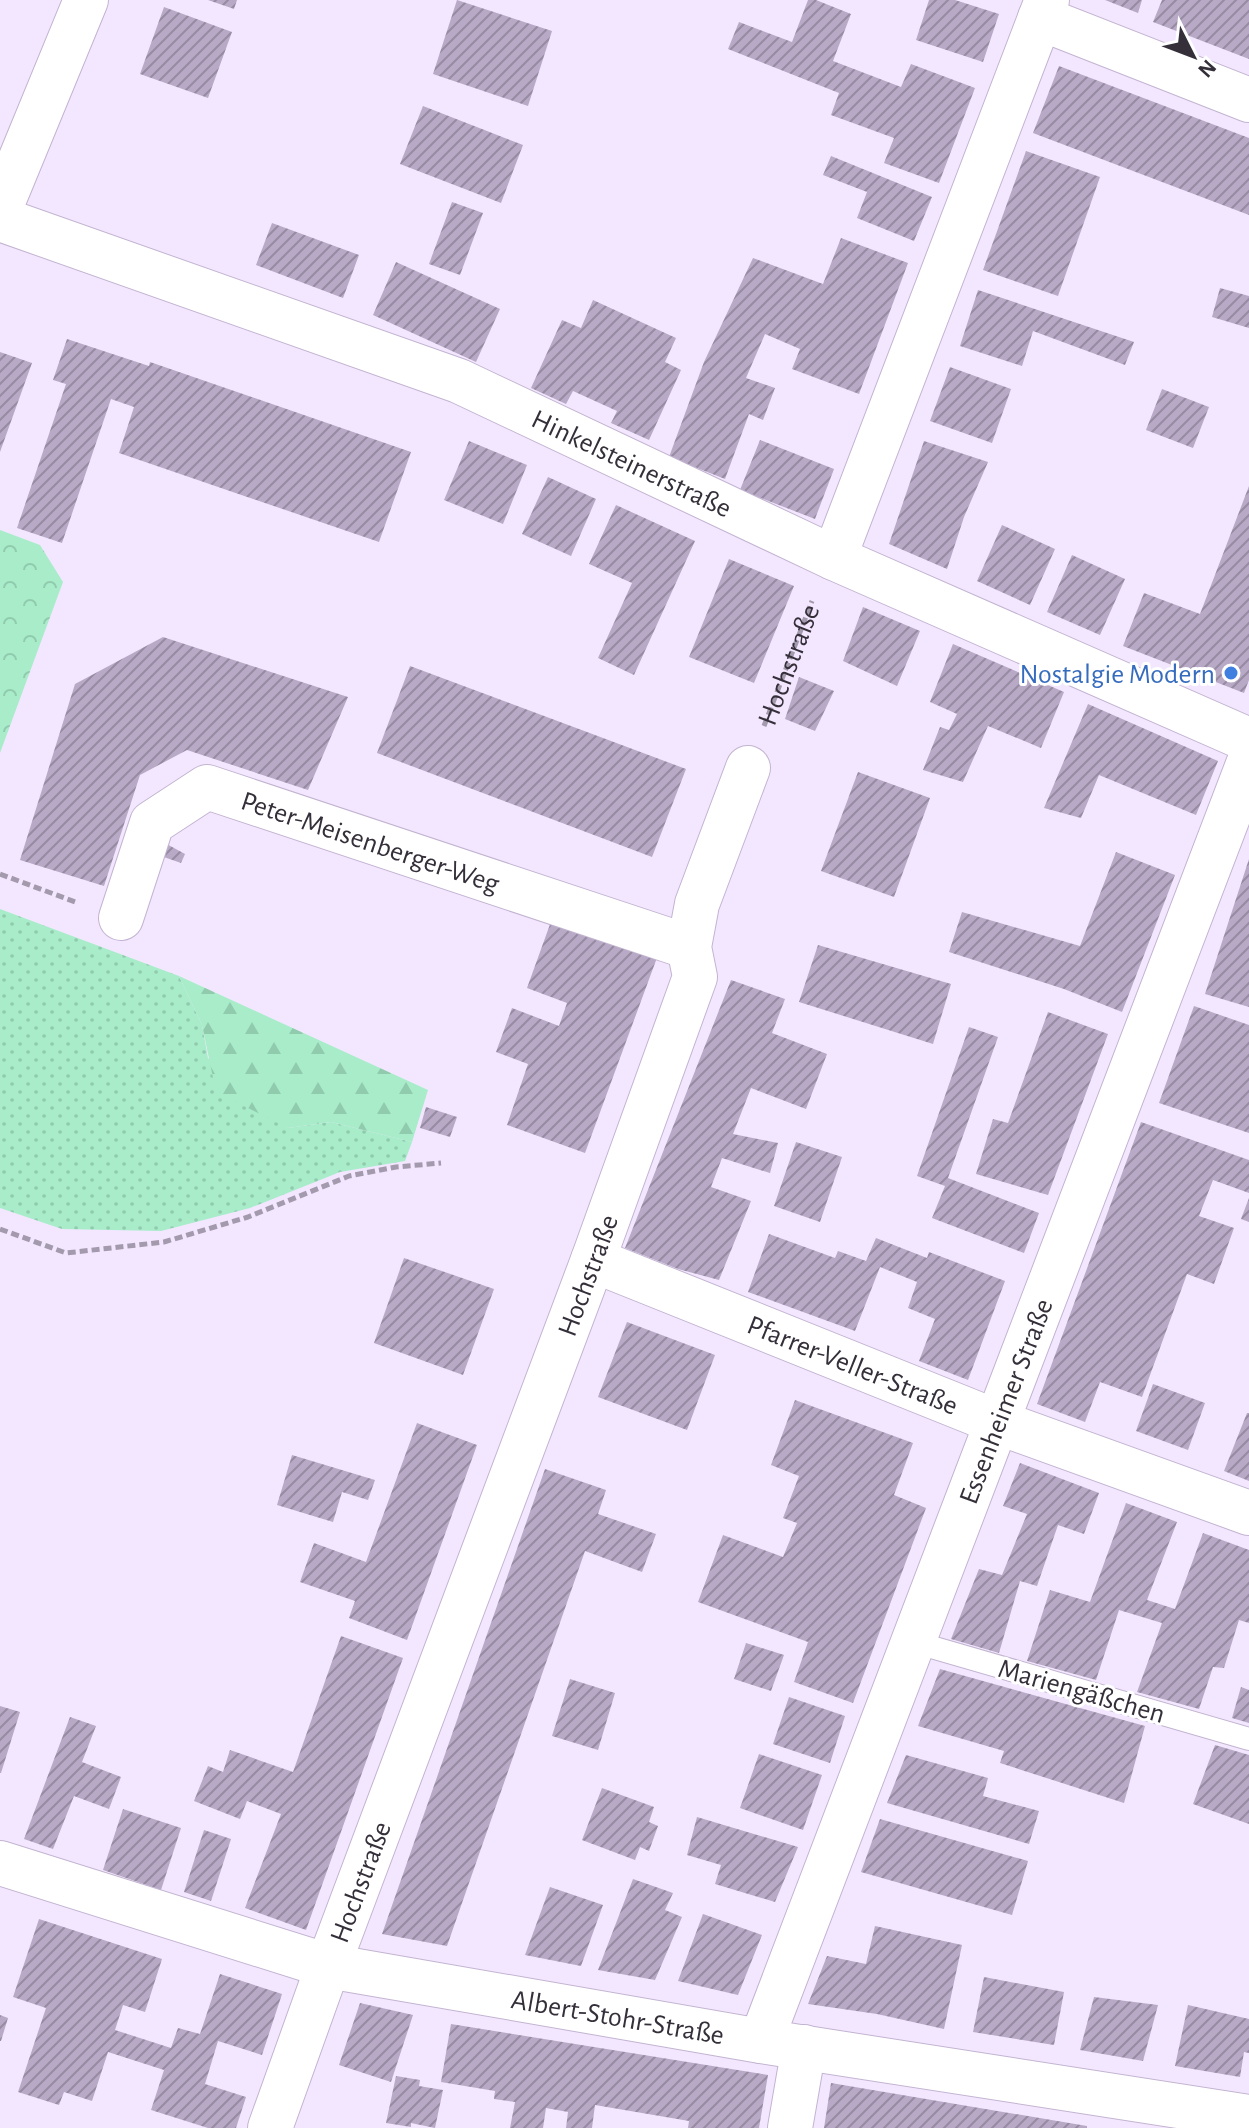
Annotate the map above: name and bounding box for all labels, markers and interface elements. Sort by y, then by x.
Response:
north arrow [1153,16,1233,96]
text: N [1194,56,1220,82]
street label: Hinkelsteinerstraße [527,405,735,523]
street label: Hochstraße [754,601,825,729]
place label: Nostalgie Modern [1019,661,1215,689]
marker: Nostalgie Modern [1222,664,1240,682]
street label: Peter-Meisenberger-Weg [237,787,503,899]
street label: Hochstraße [554,1211,624,1340]
street label: Essenheimer Straße [955,1295,1059,1508]
street label: Pfarrer-Veller-Straße [743,1311,961,1421]
street label: Mariengäßchen [995,1655,1168,1729]
street label: Hochstraße [326,1818,397,1947]
street label: Albert-Stohr-Straße [509,1986,726,2050]

